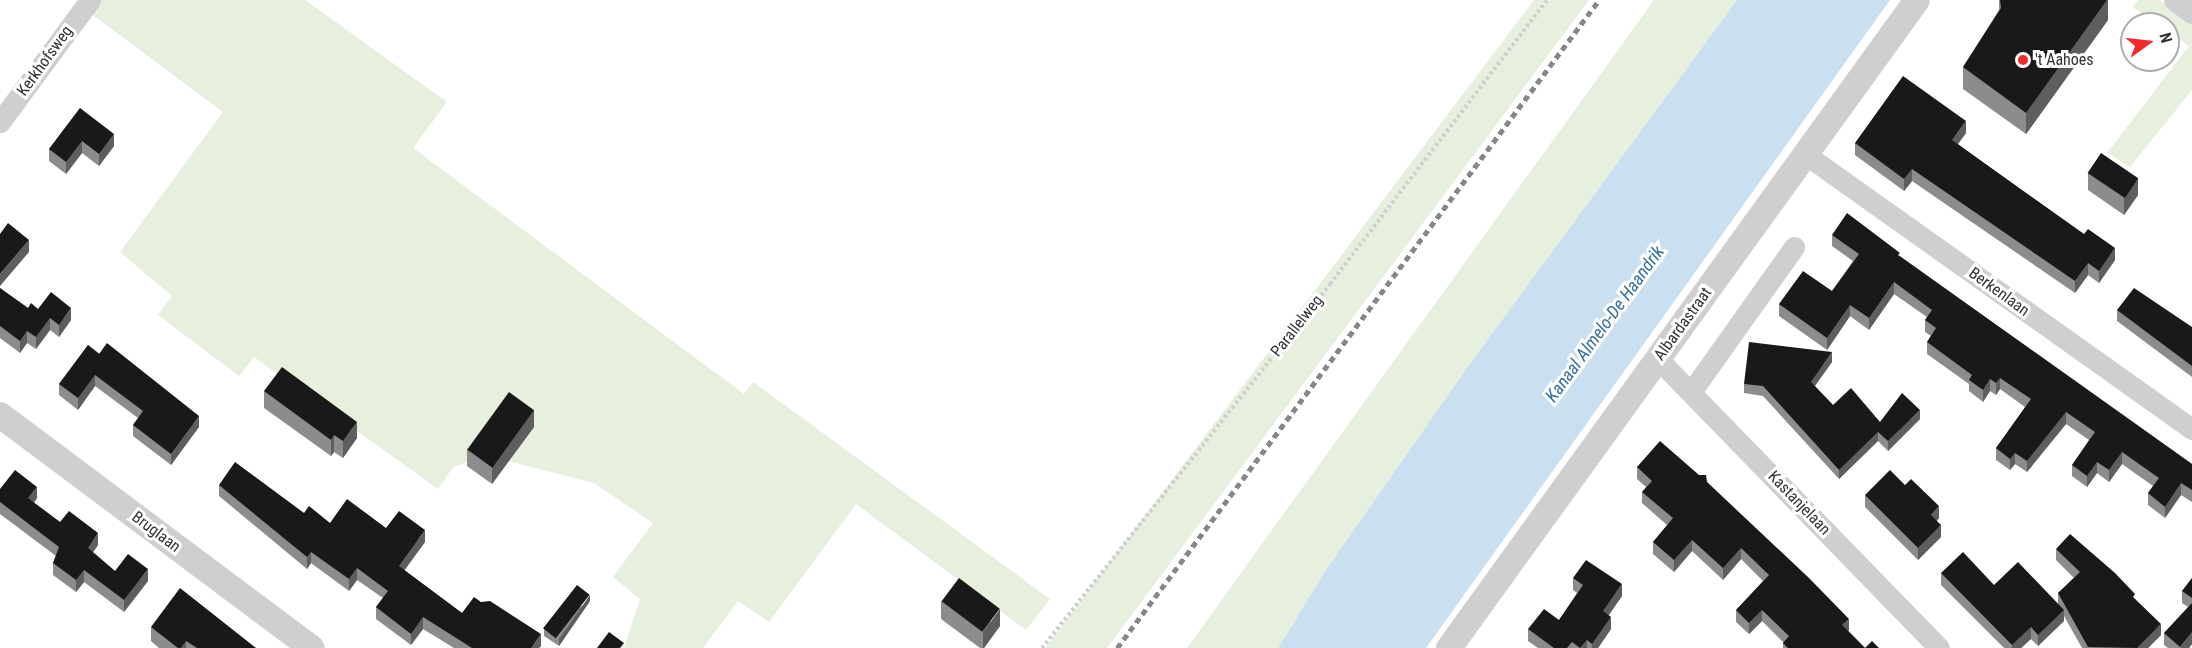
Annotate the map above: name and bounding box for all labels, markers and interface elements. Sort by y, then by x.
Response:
north arrow [2120,12,2180,72]
street label: Kerkhofsweg [13,22,77,100]
text: N [2155,31,2176,45]
place label: 't Aahoes [2035,50,2094,70]
marker: 't Aahoes [2016,53,2030,67]
water label: Kanaal Almelo-De Haandrik [1541,242,1669,406]
street label: Berkenlaan [1965,264,2033,320]
street label: Albardastraat [1650,284,1716,364]
street label: Parallelweg [1267,291,1327,361]
street label: Kastanjelaan [1764,467,1834,539]
street label: Bruglaan [128,507,184,557]

